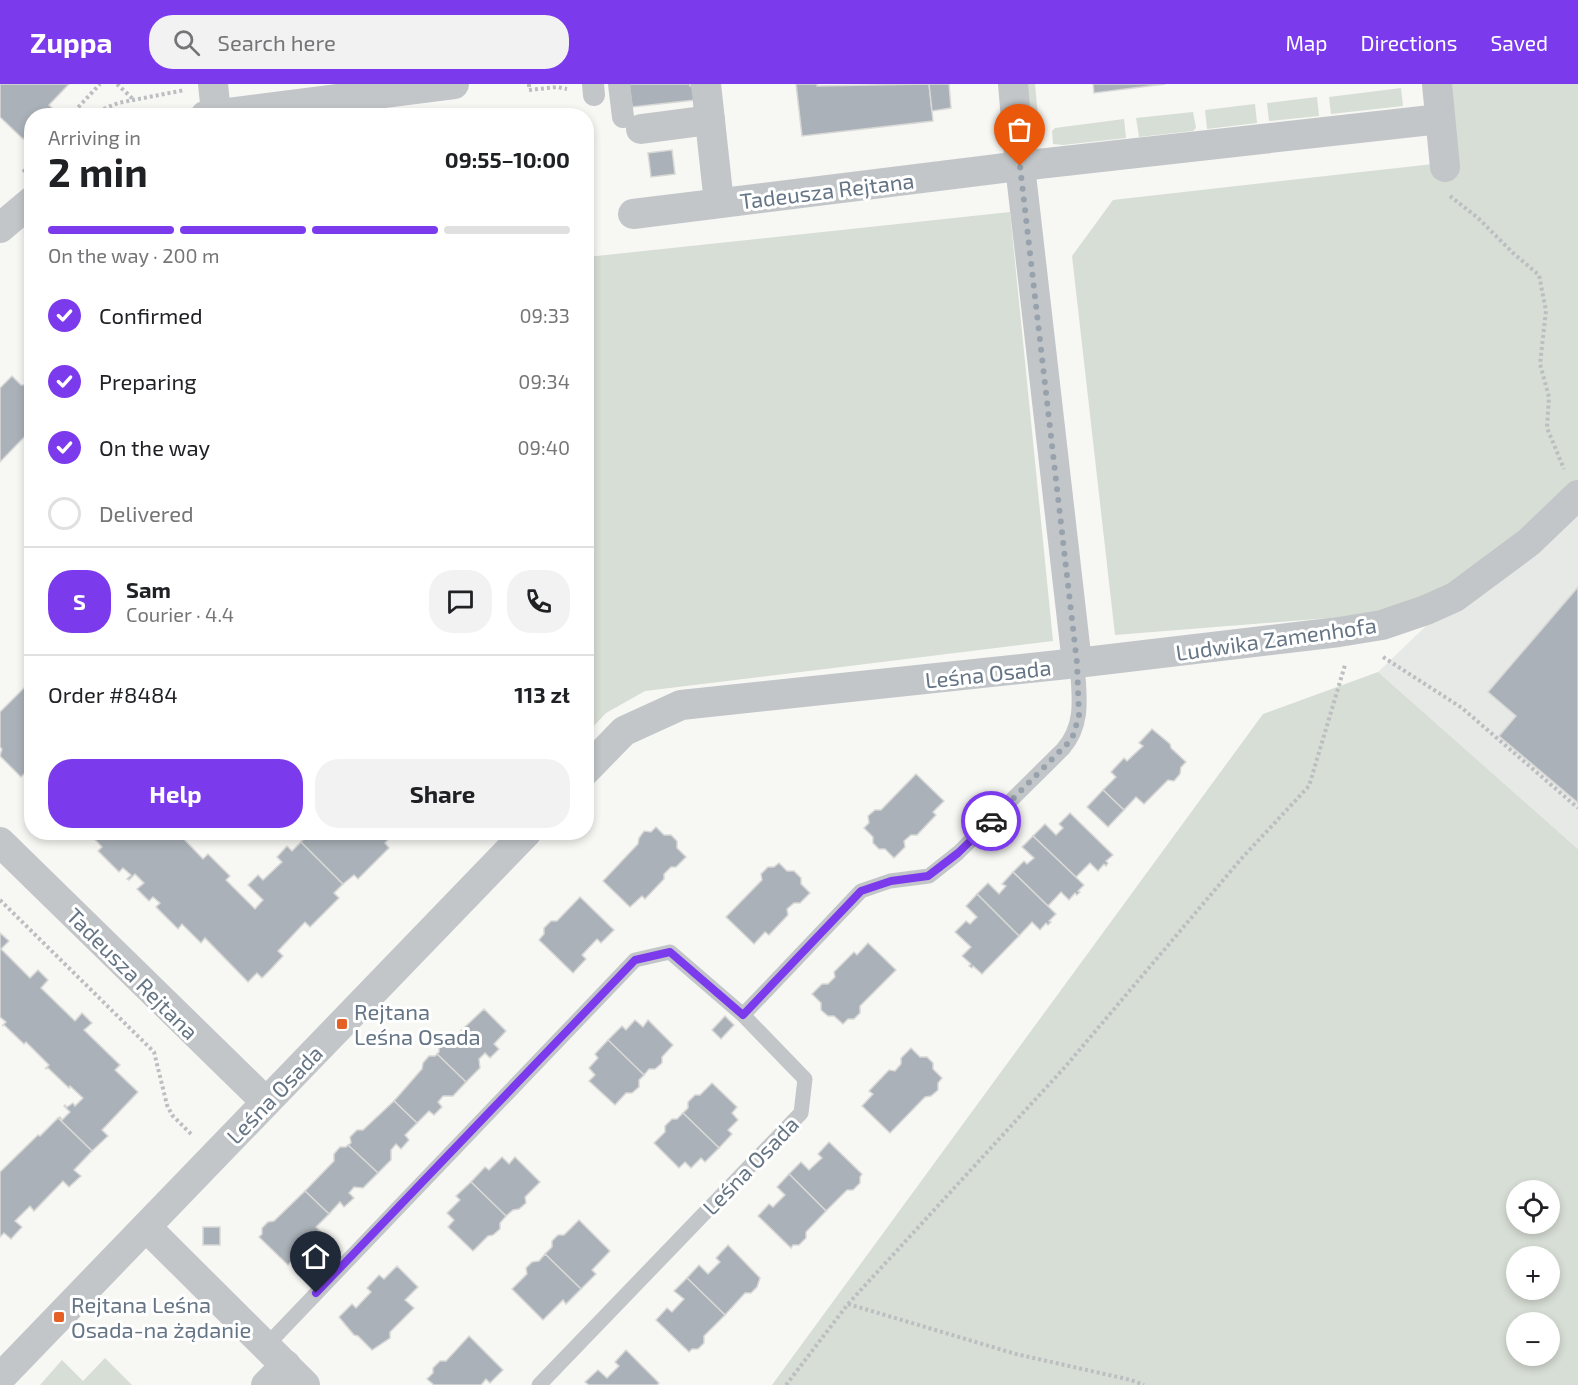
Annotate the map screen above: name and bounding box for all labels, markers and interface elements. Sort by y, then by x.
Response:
search box [149,15,569,69]
text: Zuppa [30,25,113,59]
icon: search [170,26,203,59]
text: Search here [218,29,336,55]
text: Map [1285,30,1328,55]
text: Directions [1361,30,1457,55]
text: Saved [1490,30,1548,55]
pin [994,104,1045,166]
icon: bag [1003,113,1036,146]
text: Arriving in [48,125,141,149]
text: 09:55–10:00 [445,146,570,172]
text: 2 min [48,148,148,195]
street label: Tadeusza Rejtana [738,166,916,215]
text: On the way · 200 m [48,243,220,267]
icon: check [48,299,81,332]
text: Confirmed [99,302,203,328]
text: 09:33 [520,303,570,327]
icon: check [48,365,81,398]
text: Preparing [99,368,197,394]
text: 09:34 [518,369,570,393]
icon: check [48,431,81,464]
text: On the way [99,434,210,460]
text: 09:40 [517,435,570,459]
text: Delivered [99,500,194,526]
button: chat [429,570,492,633]
button: phone [507,570,570,633]
text: Sam [126,576,171,602]
text: S [73,588,86,614]
text: Courier · 4.4 [126,602,234,626]
street label: Ludwika Zamenhofa [1174,611,1378,665]
street label: Leśna Osada [924,653,1052,693]
text: Order #8484 [48,681,178,707]
text: 113 zł [514,681,570,707]
button: Help [48,759,303,828]
button: Share [315,759,570,828]
courier [961,791,1021,851]
icon: car [975,805,1008,838]
street label: Tadeusza Rejtana [61,902,204,1045]
place label: Rejtana Leśna Osada [354,998,481,1049]
marker: Rejtana Leśna Osada [335,1017,349,1031]
street label: Leśna Osada [221,1039,327,1149]
street label: Leśna Osada [697,1110,803,1220]
map controls [1506,1180,1560,1366]
button: locate [1506,1180,1560,1234]
pin [290,1231,341,1293]
icon: home [299,1240,332,1273]
button: + [1506,1246,1560,1300]
place label: Rejtana Leśna Osada-na żądanie [71,1291,251,1342]
marker: Rejtana Leśna Osada-na żądanie [52,1310,66,1324]
button: − [1506,1312,1560,1366]

